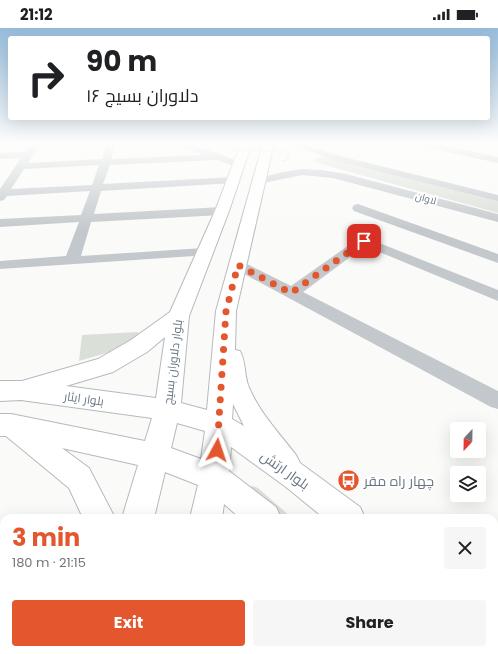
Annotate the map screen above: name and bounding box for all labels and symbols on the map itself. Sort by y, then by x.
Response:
street label: لاوان [414,188,438,208]
pin [347,224,381,258]
street label: بلوار دلاوران بسیج [159,318,186,405]
street label: بلوار ایثار [62,387,105,410]
north arrow [450,422,486,458]
position arrow [196,429,238,471]
street label: بلوار ارتش [256,446,314,494]
bus stop icon: چهار راه مقر‍ [336,468,362,494]
place label: چهار راه مقر‍ [363,471,434,491]

